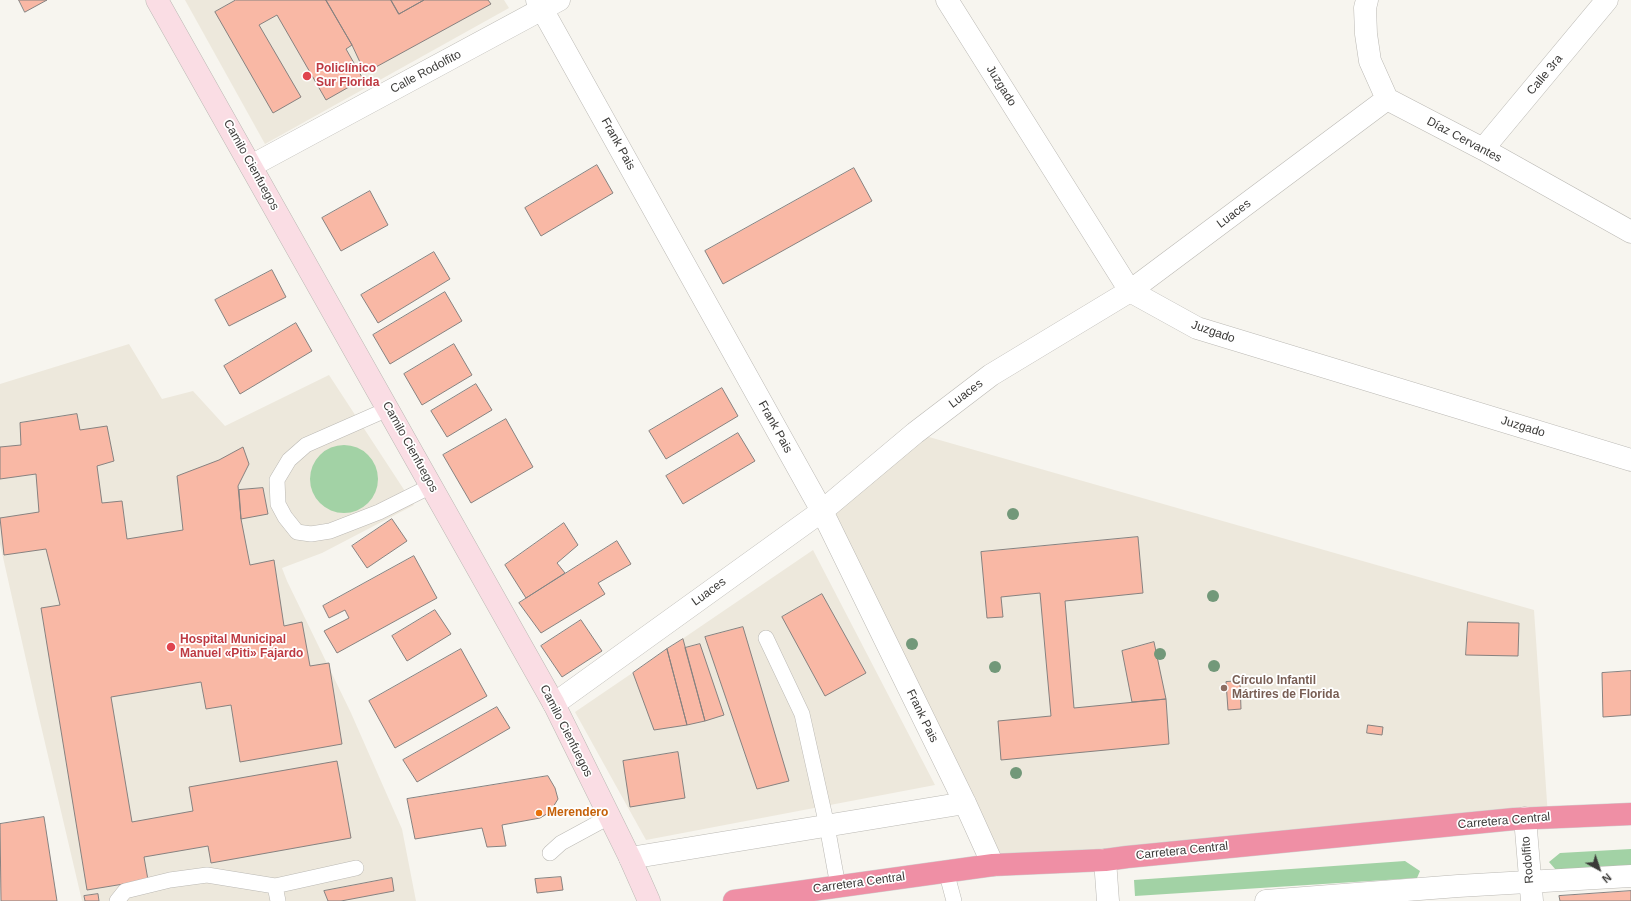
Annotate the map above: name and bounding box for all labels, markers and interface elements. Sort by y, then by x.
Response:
street label: Calle Rodolfito [388,47,464,97]
street label: Calle 3ra [1524,52,1566,98]
place label: Policlínico Sur Florida [316,62,379,90]
street label: Juzgado [983,63,1019,109]
marker: Policlínico Sur Florida [301,70,313,82]
street label: Díaz Cervantes [1424,114,1504,166]
street label: Frank Pais [598,115,638,173]
street label: Camilo Cienfuegos [220,117,282,213]
street label: Luaces [1214,197,1254,231]
street label: Juzgado [1189,318,1237,346]
street label: Luaces [946,377,986,411]
street label: Frank Pais [755,398,795,456]
street label: Camilo Cienfuegos [379,399,441,495]
street label: Juzgado [1499,413,1547,441]
street label: Luaces [689,575,729,609]
place label: Hospital Municipal Manuel «Piti» Fajardo [180,633,303,661]
marker: Hospital Municipal Manuel «Piti» Fajardo [165,641,177,653]
place label: Círculo Infantil Mártires de Florida [1232,674,1339,702]
street label: Camilo Cienfuegos [537,683,595,779]
marker: Círculo Infantil Mártires de Florida [1219,683,1229,693]
street label: Frank Pais [903,687,941,745]
place label: Merendero [547,806,608,820]
marker: Merendero [534,808,544,818]
street label: Carretera Central [1457,810,1551,832]
street label: Rodolfito [1519,836,1537,884]
street label: Carretera Central [1135,839,1229,863]
north arrow [1579,849,1619,889]
street label: Carretera Central [812,869,906,897]
text: N [1600,871,1614,885]

